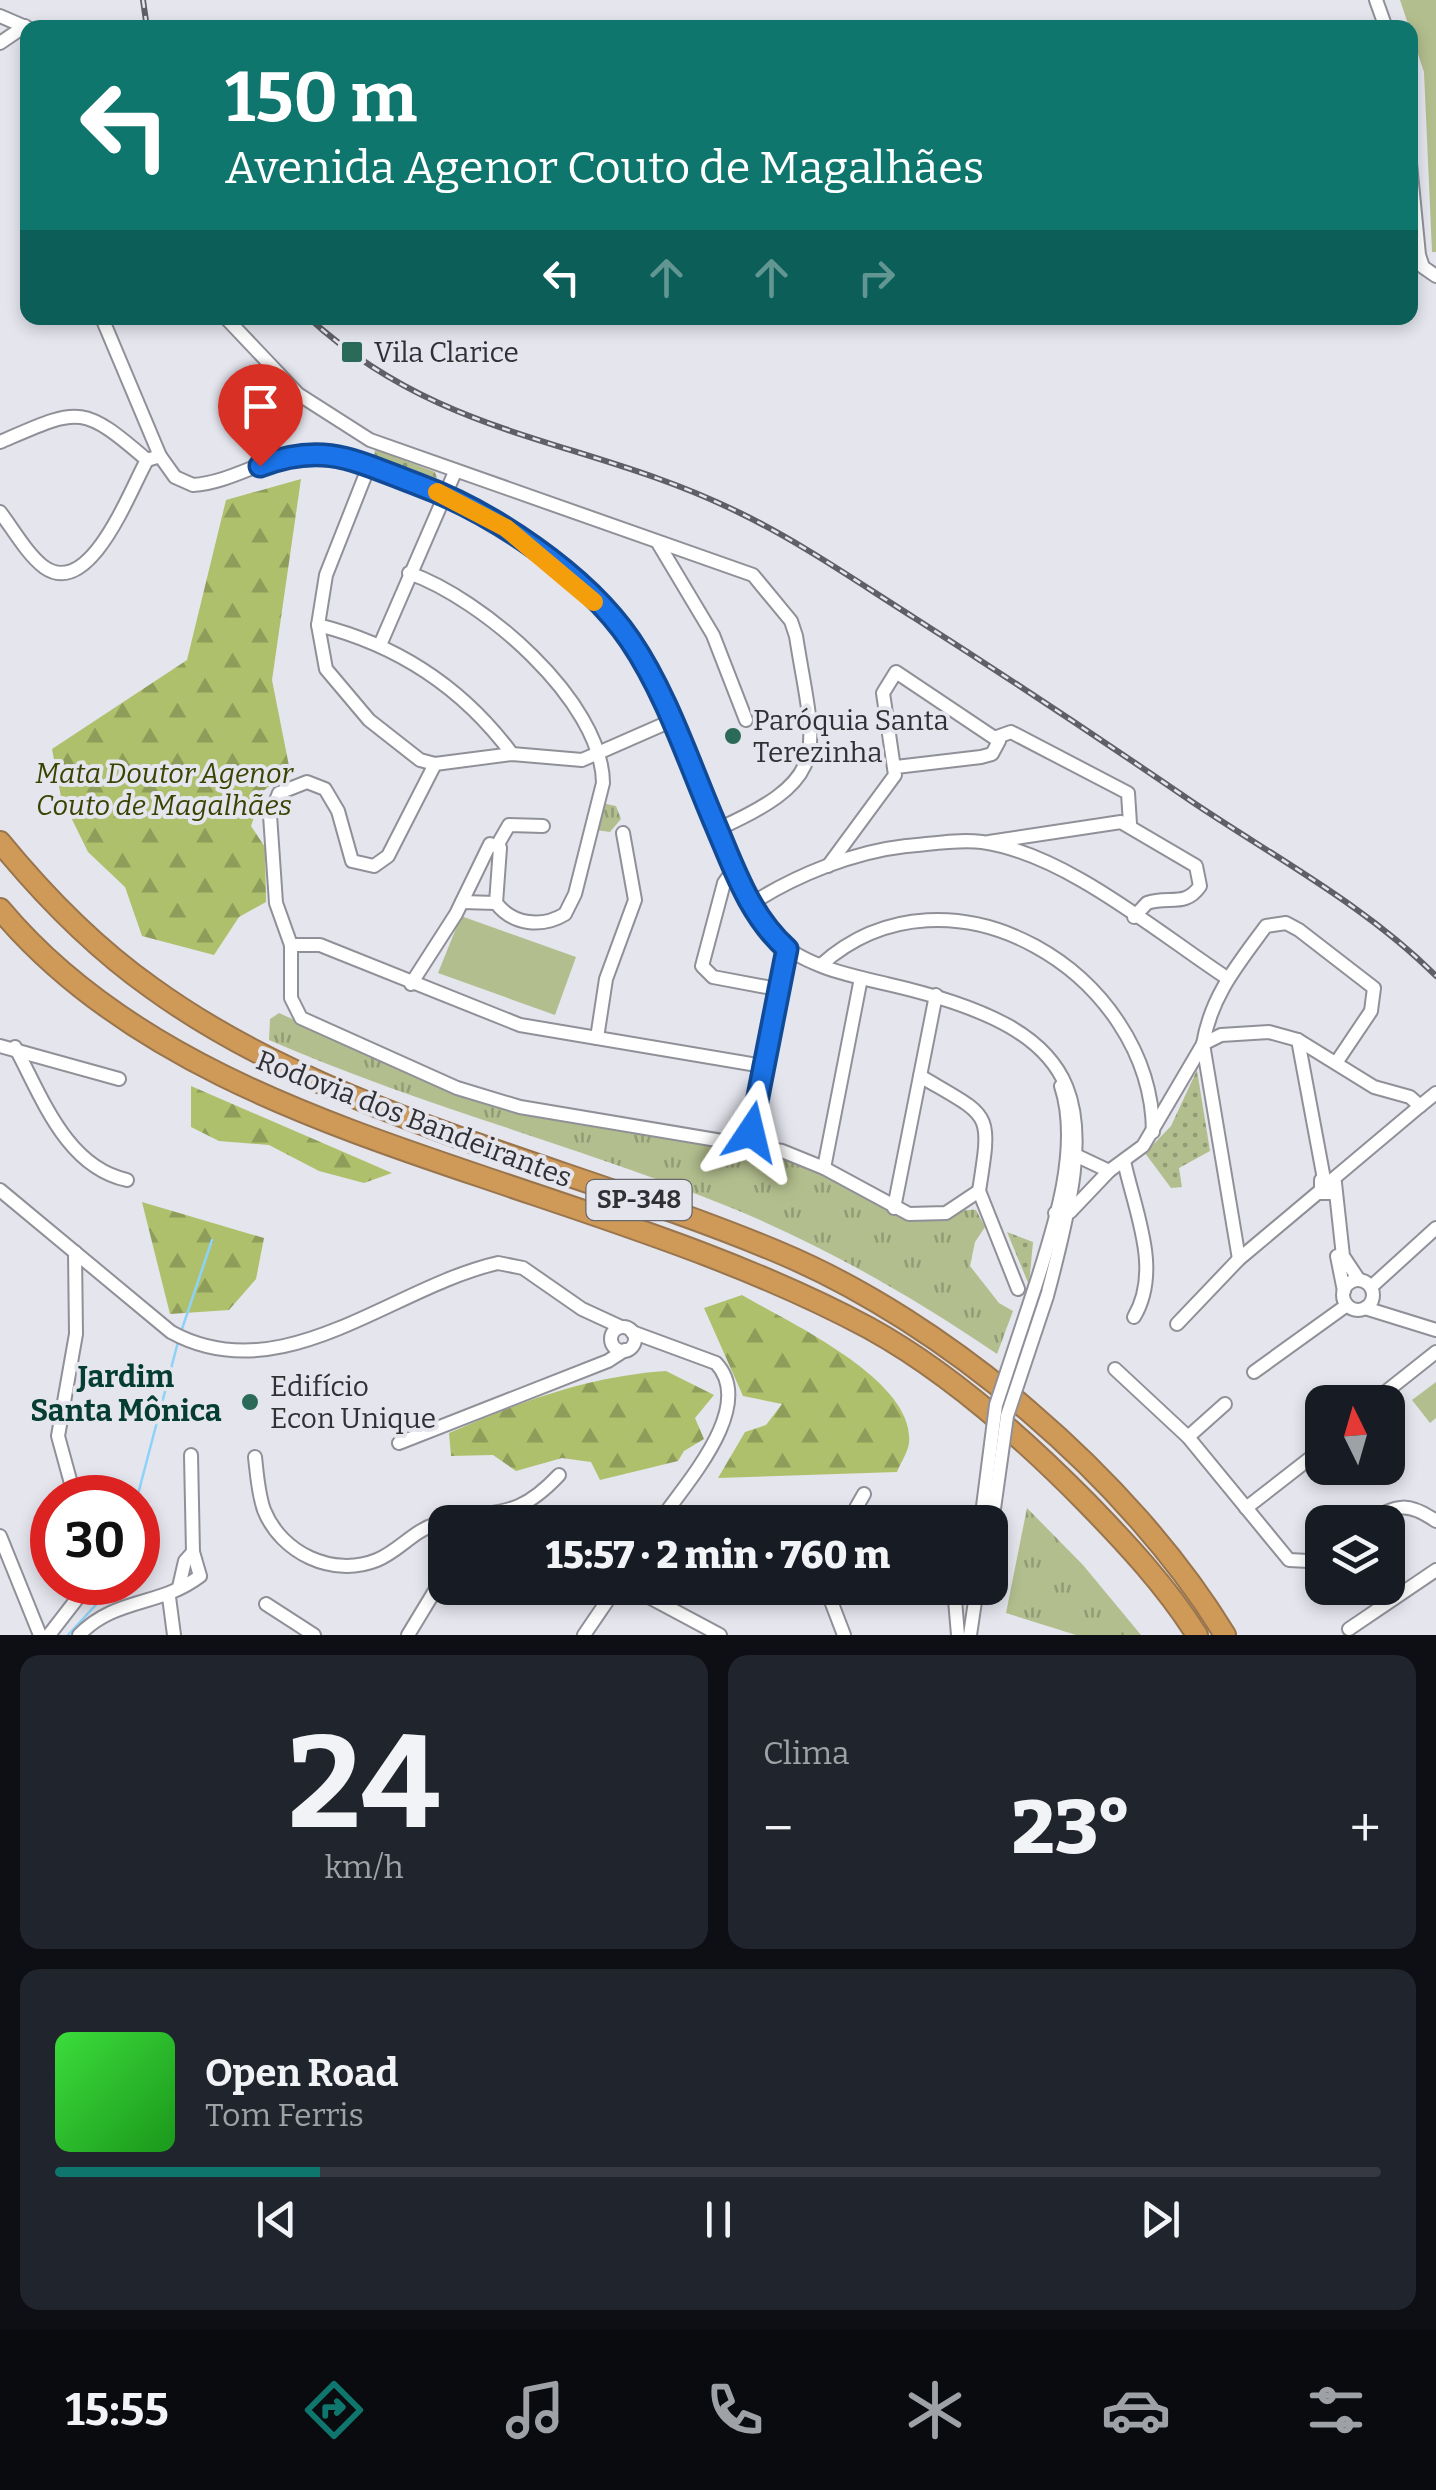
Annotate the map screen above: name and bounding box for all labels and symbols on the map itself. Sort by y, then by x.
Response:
place label: Vila Clarice [374,336,519,369]
marker: Vila Clarice [339,339,365,365]
pin [218,364,303,467]
place label: Paróquia Santa Terezinha [753,704,949,769]
marker: Paróquia Santa Terezinha [722,725,744,747]
park label: Mata Doutor Agenor Couto de Magalhães [35,757,294,822]
street label: Rodovia dos Bandeirantes [252,1044,576,1194]
position arrow [699,1080,803,1184]
road number: SP-348 [586,1180,692,1220]
district label: Jardim Santa Mônica [30,1359,222,1429]
place label: Edifício Econ Unique [270,1370,436,1435]
north arrow [1305,1385,1405,1485]
marker: Edifício Econ Unique [239,1391,261,1413]
speed limit sign: 30 [30,1475,160,1605]

